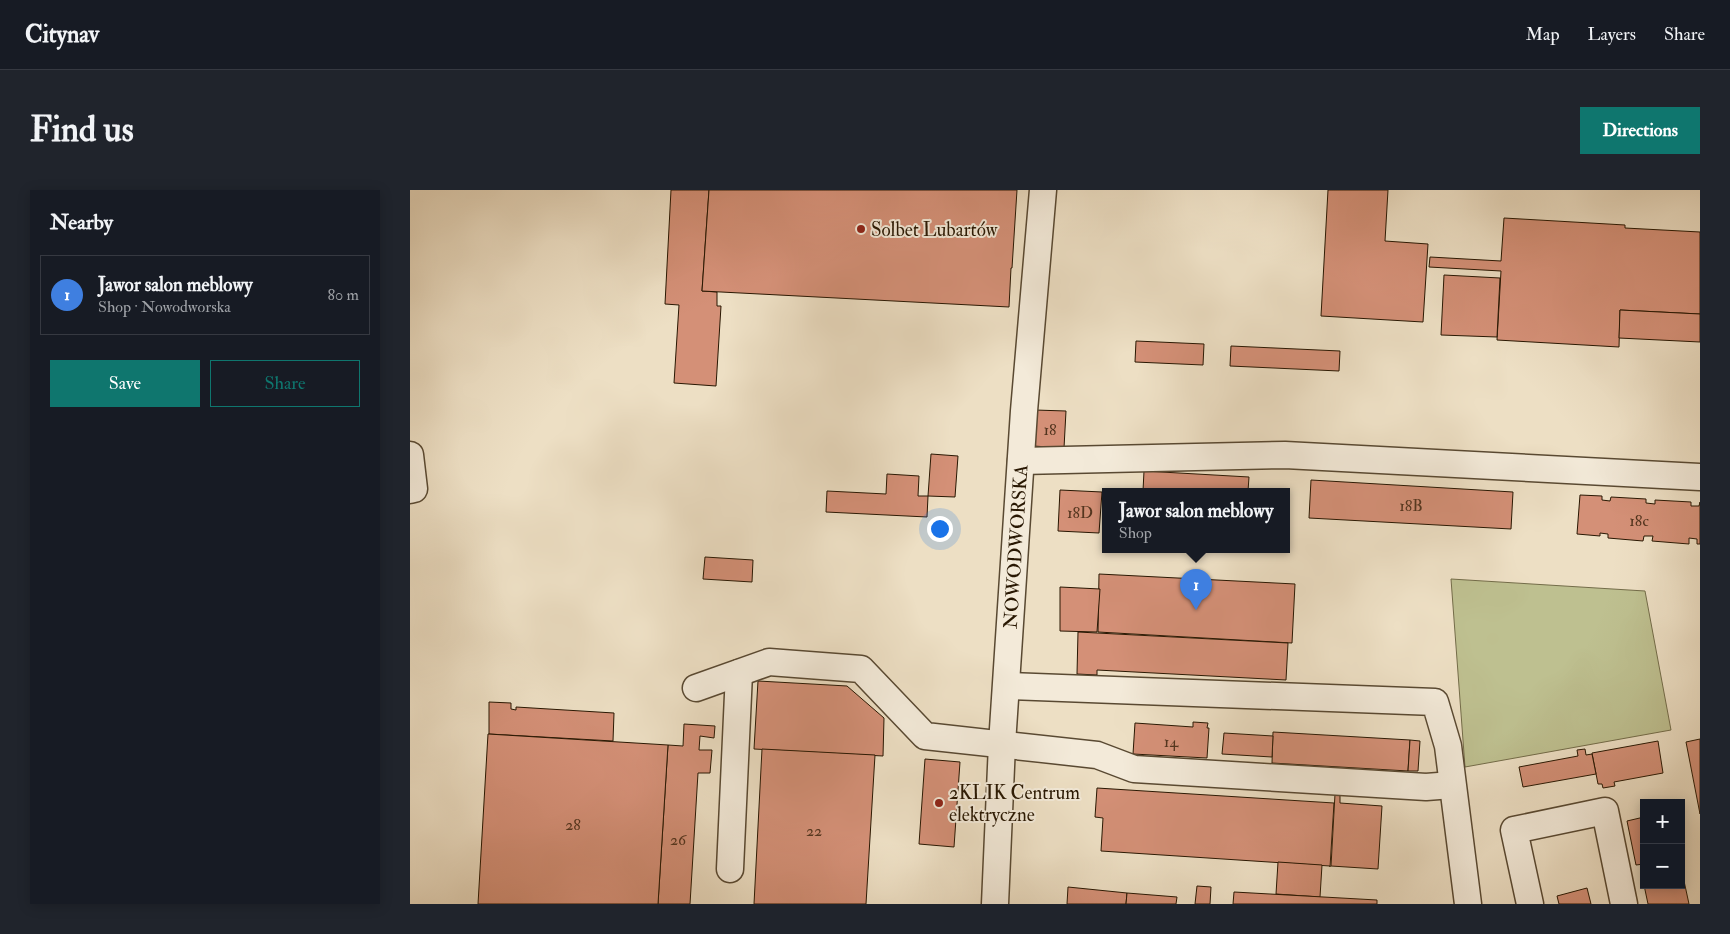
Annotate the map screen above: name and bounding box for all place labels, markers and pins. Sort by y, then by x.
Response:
place label: Solbet Lubartów [871,218,998,242]
marker: Solbet Lubartów [855,223,867,235]
pin: 1 [1180,569,1212,610]
place label: 2KLIK Centrum elektryczne [949,781,1080,827]
marker: 2KLIK Centrum elektryczne [933,797,945,809]

